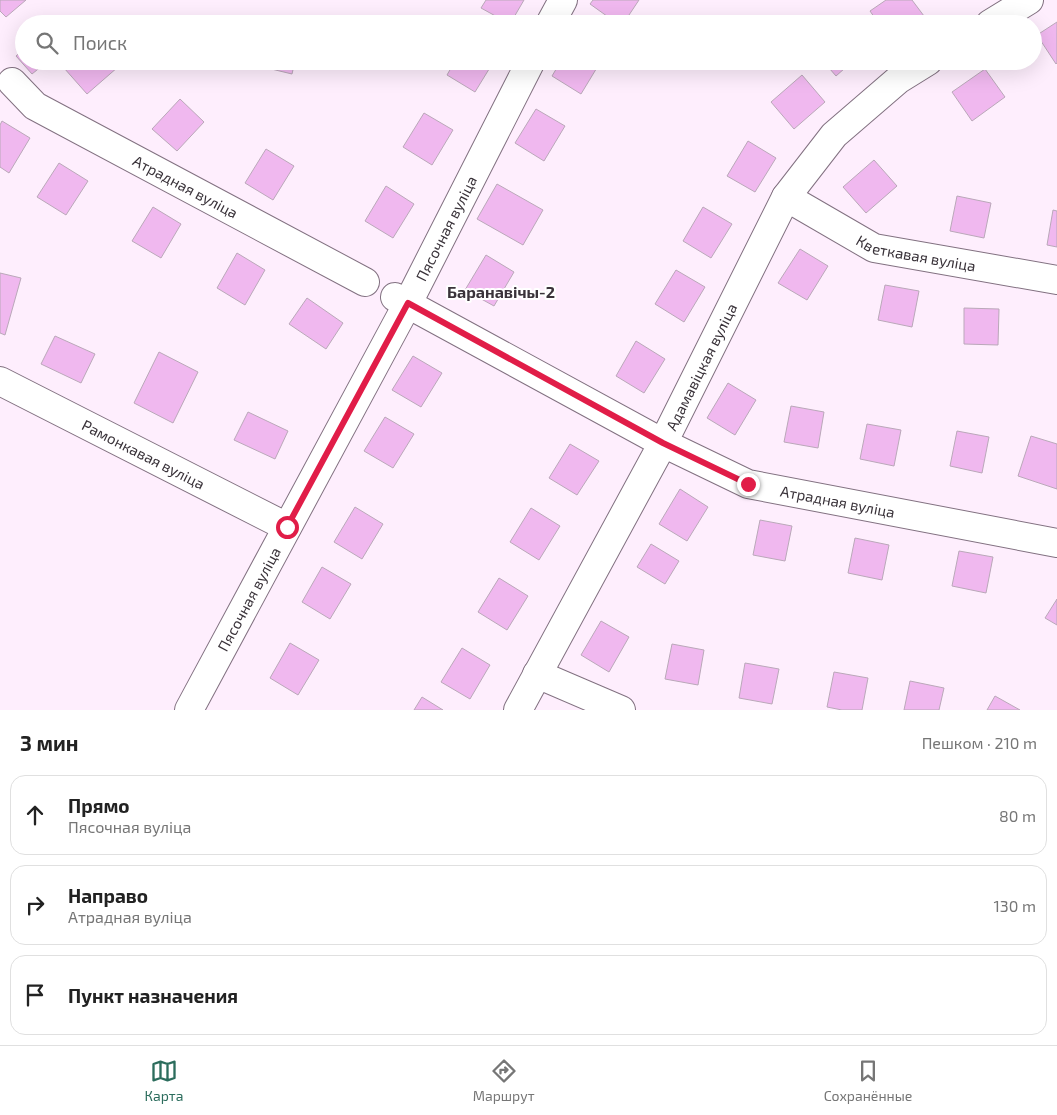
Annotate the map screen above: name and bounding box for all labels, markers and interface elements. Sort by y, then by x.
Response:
search box [15,15,1042,70]
icon: search [33,29,61,57]
text: Поиск [73,31,127,54]
street label: Атрадная вуліца [130,151,241,222]
street label: Пясочная вуліца [412,173,480,284]
street label: Кветкавая вуліца [853,231,977,275]
district label: Баранавічы-2 [447,282,555,301]
street label: Адамавіцкая вуліца [662,300,740,433]
street label: Рамонкавая вуліца [79,415,208,493]
route end [737,473,760,496]
street label: Атрадная вуліца [779,481,897,521]
route start [276,516,299,539]
street label: Пясочная вуліца [213,544,284,654]
text: 3 мин [20,730,78,755]
text: Пешком · 210 m [922,733,1037,752]
text: Прямо [68,794,130,817]
icon: ahead [21,801,49,829]
text: 80 m [999,806,1036,825]
text: Пясочная вуліца [68,817,191,836]
text: Направо [68,884,148,907]
icon: right [21,891,49,919]
text: 130 m [994,896,1036,915]
text: Атрадная вуліца [68,907,192,926]
icon: arrive [21,981,49,1009]
text: Пункт назначения [68,984,238,1007]
tab: Карта [145,1057,183,1104]
tab: Маршрут [473,1057,535,1104]
tab: Сохранённые [824,1057,912,1104]

